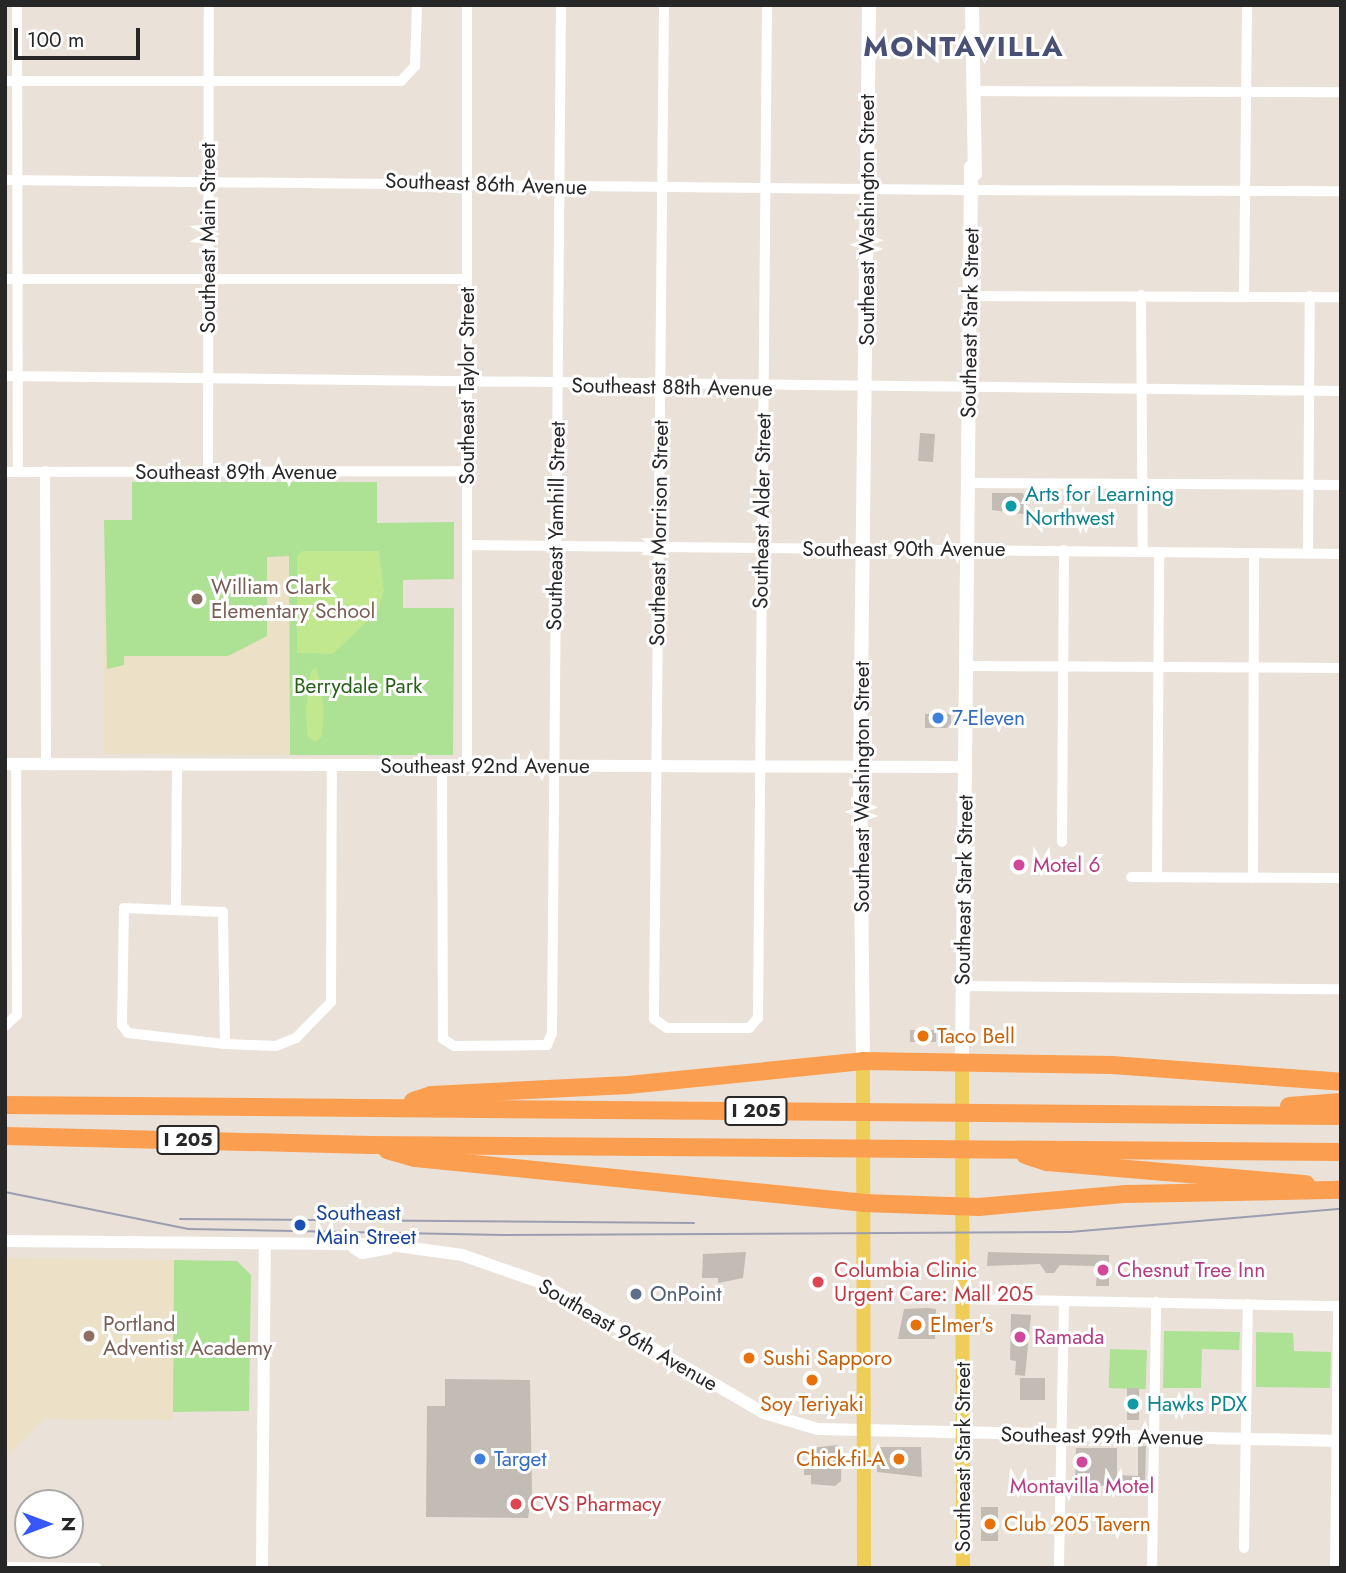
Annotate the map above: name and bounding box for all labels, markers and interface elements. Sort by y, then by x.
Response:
scale bar [18,14,144,58]
text: 100 m [27,25,84,55]
district label: MONTAVILLA [865,30,1063,64]
street label: Southeast Washington Street [854,94,880,346]
street label: Southeast Main Street [195,143,221,333]
street label: Southeast 86th Avenue [385,168,587,200]
street label: Southeast Stark Street [956,228,984,418]
street label: Southeast Taylor Street [454,287,480,485]
street label: Southeast 88th Avenue [571,373,773,401]
street label: Southeast Alder Street [748,413,776,609]
street label: Southeast Morrison Street [644,420,674,646]
street label: Southeast Yamhill Street [542,421,570,631]
street label: Southeast 89th Avenue [135,459,337,485]
place label: Arts for Learning Northwest [1025,481,1174,531]
marker: Arts for Learning Northwest [1003,498,1019,514]
street label: Southeast 90th Avenue [802,536,1006,562]
place label: William Clark Elementary School [211,574,375,624]
marker: William Clark Elementary School [189,591,205,607]
street label: Southeast Washington Street [849,661,875,913]
park label: Berrydale Park [294,673,422,699]
place label: 7-Eleven [952,705,1025,731]
marker: 7-Eleven [930,710,946,726]
street label: Southeast 92nd Avenue [380,753,590,779]
street label: Southeast Stark Street [950,795,978,985]
place label: Motel 6 [1033,852,1101,878]
marker: Motel 6 [1011,857,1027,873]
place label: Taco Bell [937,1023,1015,1049]
marker: Taco Bell [915,1028,931,1044]
road number: I 205 [723,1096,789,1126]
road number: I 205 [155,1124,221,1156]
place label: Southeast Main Street [316,1200,416,1250]
marker: Southeast Main Street [290,1215,310,1235]
place label: Columbia Clinic Urgent Care: Mall 205 [834,1257,1033,1307]
place label: Chesnut Tree Inn [1117,1257,1265,1283]
marker: Chesnut Tree Inn [1095,1262,1111,1278]
marker: Columbia Clinic Urgent Care: Mall 205 [808,1272,828,1292]
street label: Southeast 96th Avenue [534,1273,722,1397]
place label: OnPoint [650,1281,721,1307]
marker: OnPoint [628,1286,644,1302]
place label: Portland Adventist Academy [103,1311,272,1361]
place label: Elmer's [930,1312,993,1338]
marker: Elmer's [908,1317,924,1333]
place label: Ramada [1034,1324,1104,1350]
marker: Portland Adventist Academy [81,1328,97,1344]
marker: Ramada [1012,1329,1028,1345]
place label: Sushi Sapporo [763,1345,892,1371]
marker: Sushi Sapporo [741,1350,757,1366]
street label: Southeast Stark Street [950,1362,976,1552]
marker: Soy Teriyaki [804,1372,820,1388]
place label: Soy Teriyaki [760,1391,864,1417]
place label: Hawks PDX [1147,1391,1247,1417]
marker: Hawks PDX [1125,1396,1141,1412]
street label: Southeast 99th Avenue [1000,1422,1204,1450]
place label: Target [494,1446,546,1472]
place label: Chick-fil-A [796,1446,885,1472]
marker: Target [472,1451,488,1467]
marker: Chick-fil-A [891,1451,907,1467]
marker: Montavilla Motel [1074,1454,1090,1470]
place label: Montavilla Motel [1010,1473,1154,1499]
north arrow [14,1489,84,1559]
place label: CVS Pharmacy [530,1491,661,1517]
marker: CVS Pharmacy [508,1496,524,1512]
place label: Club 205 Tavern [1004,1511,1151,1537]
text: N [55,1516,82,1532]
marker: Club 205 Tavern [982,1516,998,1532]

